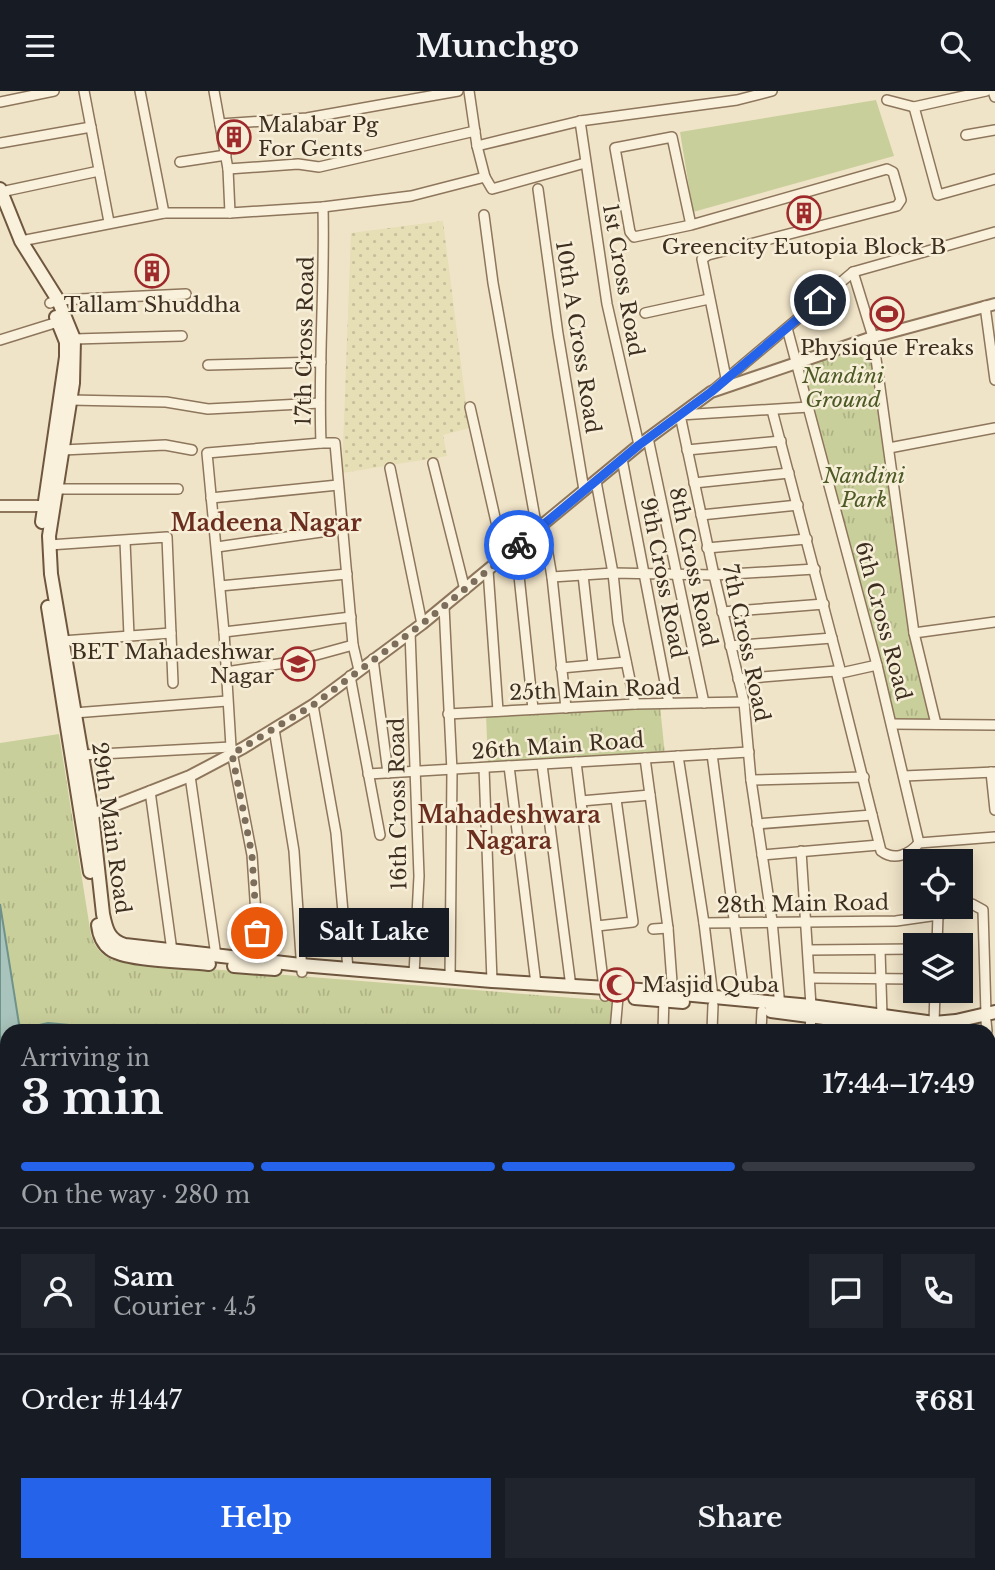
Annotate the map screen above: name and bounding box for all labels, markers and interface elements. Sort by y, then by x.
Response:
text: Munchgo [416,26,579,66]
icon: menu [21,27,59,65]
icon: search [936,27,974,65]
place label: Malabar Pg For Gents [258,112,379,162]
building icon: Malabar Pg For Gents [215,118,253,156]
building icon: Greencity Eutopia Block B [785,194,823,232]
street label: 1st Cross Road [597,202,649,358]
place label: Greencity Eutopia Block B [662,234,946,260]
street label: 10th A Cross Road [550,239,606,435]
building icon: Tallam Shuddha [133,252,171,290]
street label: 17th Cross Road [291,256,319,426]
pin [790,270,850,330]
icon: home [801,281,839,319]
place label: Tallam Shuddha [64,292,241,318]
sports icon: Physique Freaks [868,295,906,333]
place label: Physique Freaks [800,335,974,361]
park label: Nandini Ground [801,363,885,413]
park label: Nandini Park [822,463,906,513]
street label: 8th Cross Road [663,485,723,649]
street label: 9th Cross Road [635,495,691,661]
district label: Madeena Nagar [170,509,362,537]
courier [484,510,554,580]
icon: bike [500,526,538,564]
street label: 6th Cross Road [849,539,917,703]
street label: 7th Cross Road [717,562,775,724]
place label: BET Mahadeshwar Nagar [71,639,274,689]
school or university icon: BET Mahadeshwar Nagar [279,645,317,683]
street label: 25th Main Road [509,674,681,706]
street label: 16th Cross Road [383,717,413,891]
street label: 26th Main Road [471,727,645,765]
street label: 29th Main Road [86,741,136,915]
district label: Mahadeshwara Nagara [417,801,601,855]
map controls [903,849,973,1003]
button: locate [903,849,973,919]
street label: 28th Main Road [717,889,889,919]
pin [227,903,287,963]
callout: Salt Lake [299,909,450,957]
icon: bag [238,914,276,952]
text: Salt Lake [319,918,429,946]
button: layers [903,933,973,1003]
mosque icon: Masjid Quba [598,966,636,1004]
place label: Masjid Quba [642,972,780,998]
text: Arriving in [21,1044,150,1072]
text: 17:44–17:49 [822,1068,975,1100]
text: 3 min [21,1069,163,1126]
text: On the way · 280 m [21,1181,250,1209]
button: person [21,1254,95,1328]
button: chat [809,1254,883,1328]
button: phone [901,1254,975,1328]
text: Sam [113,1261,174,1293]
text: Courier · 4.5 [113,1293,257,1321]
text: Order #1447 [21,1384,182,1416]
text: ₹681 [915,1385,975,1417]
button: Help [21,1478,491,1558]
button: Share [505,1478,975,1558]

